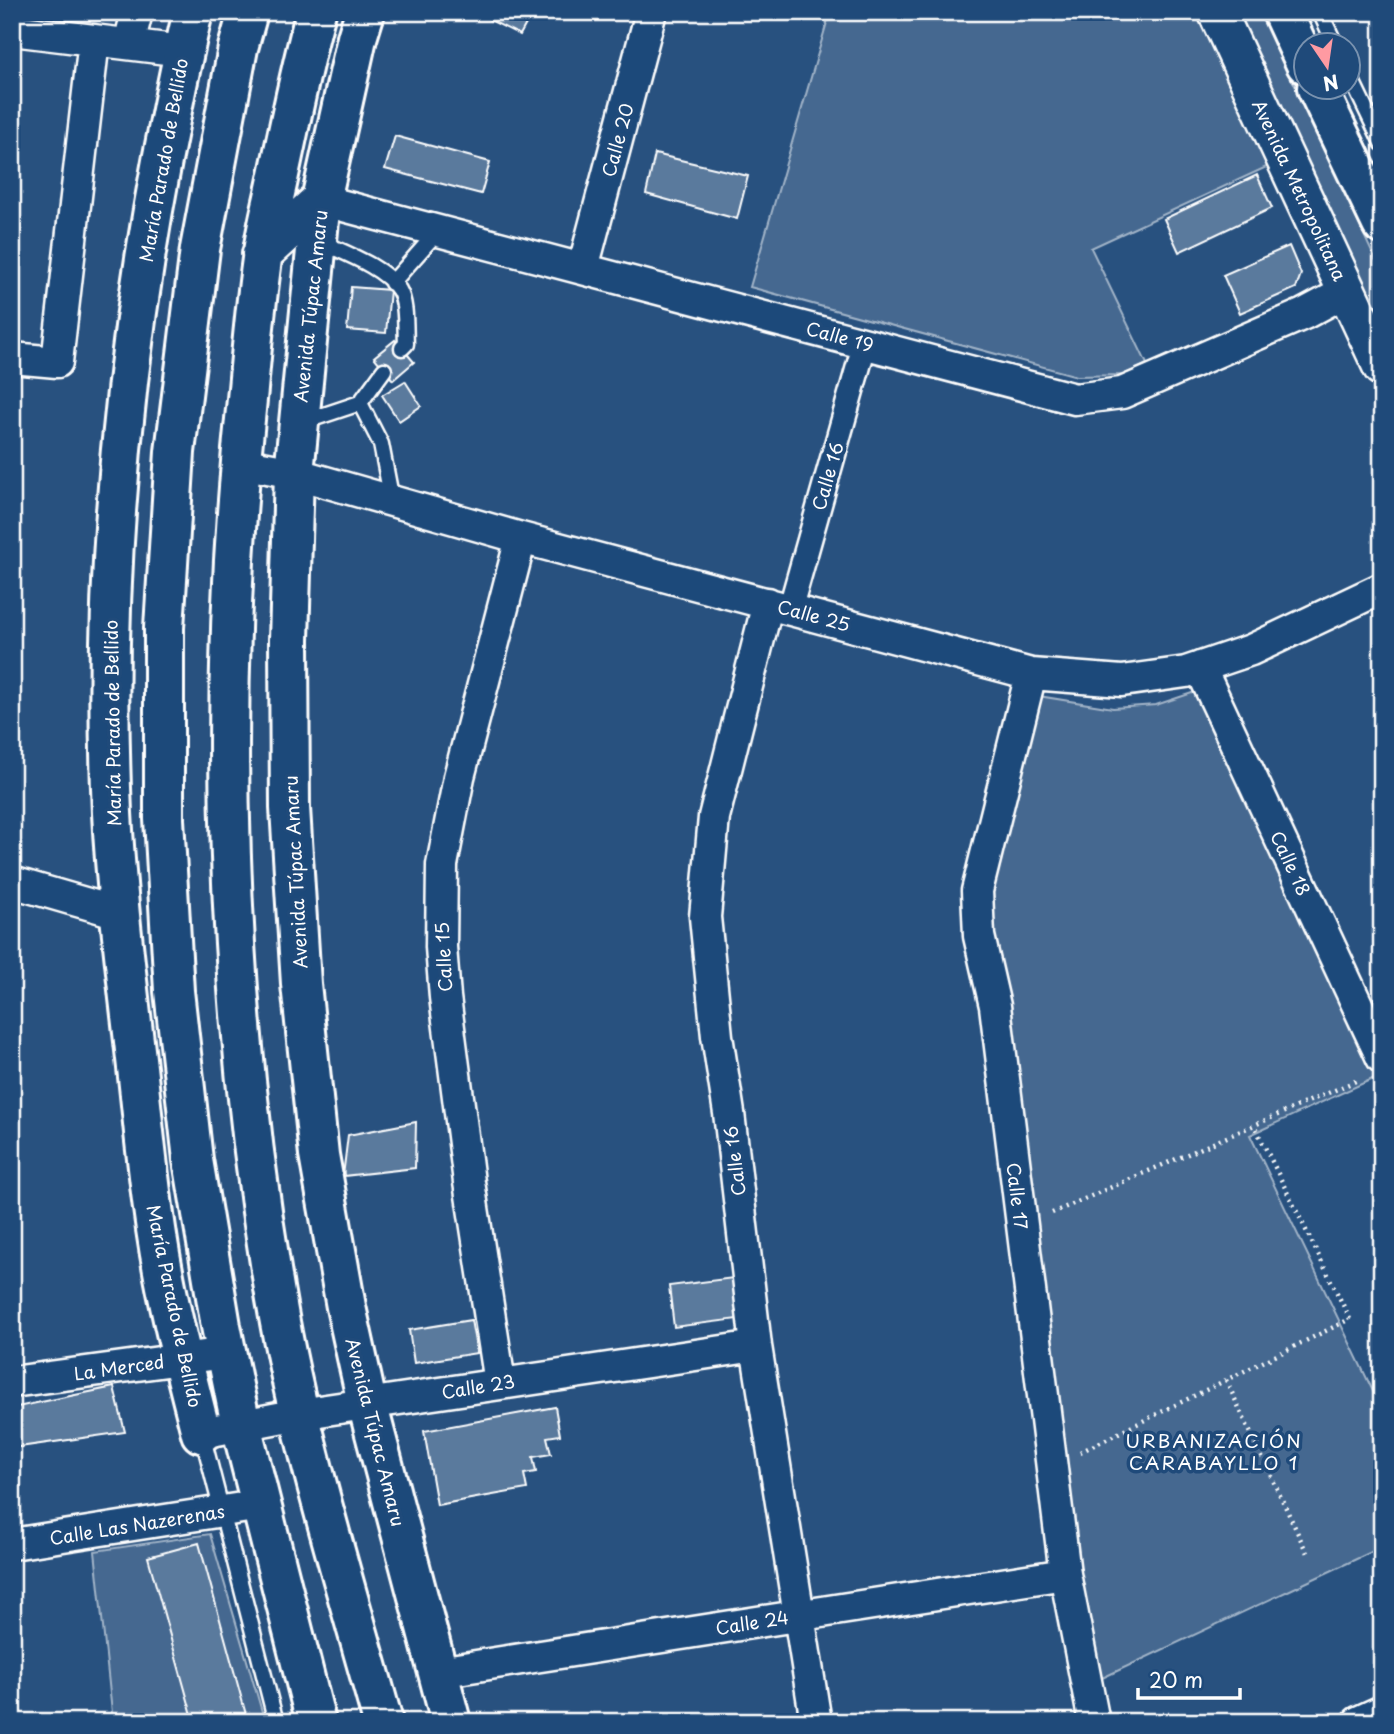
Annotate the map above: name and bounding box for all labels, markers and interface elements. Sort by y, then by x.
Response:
north arrow [1292,32,1362,102]
street label: María Parado de Bellido [132,56,194,264]
text: N [1321,68,1342,99]
street label: Avenida Metropolitana [1246,95,1354,286]
street label: Calle 20 [594,100,640,180]
street label: Avenida Túpac Amaru [286,208,334,404]
street label: Calle 19 [803,314,877,358]
street label: Calle 16 [804,439,850,513]
street label: Calle 25 [775,592,853,638]
street label: María Parado de Bellido [97,620,127,826]
street label: Avenida Túpac Amaru [276,775,314,969]
street label: Calle 18 [1264,826,1318,900]
street label: Calle 15 [428,921,458,993]
street label: Calle 16 [716,1125,752,1197]
street label: Calle 17 [1001,1161,1036,1231]
street label: María Parado de Bellido [140,1202,210,1410]
street label: Avenida Túpac Amaru [340,1335,412,1529]
street label: La Merced [72,1347,166,1387]
street label: Calle 23 [439,1367,517,1405]
district label: URBANIZACIÓN CARABAYLLO 1 [1125,1426,1303,1476]
street label: Calle Las Nazerenas [48,1497,226,1551]
street label: Calle 24 [714,1603,790,1641]
scale bar [1138,1657,1240,1701]
text: 20 m [1149,1663,1203,1695]

